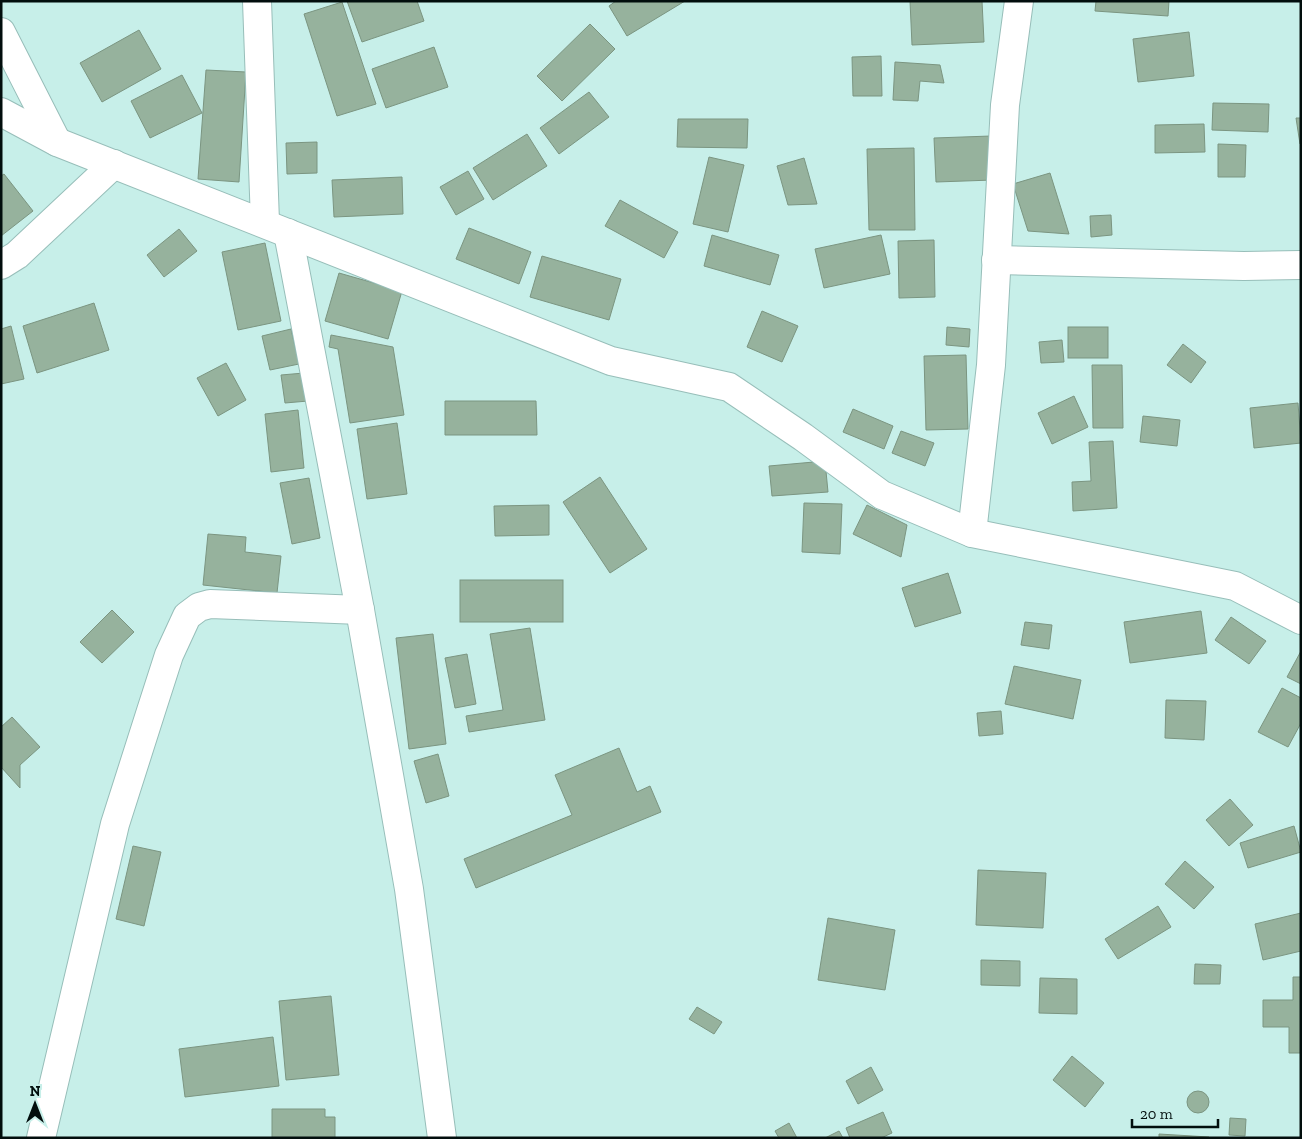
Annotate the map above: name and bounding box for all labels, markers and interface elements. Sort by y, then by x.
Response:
north arrow [10,1079,60,1129]
text: N [30,1083,41,1100]
scale bar [1132,1096,1218,1128]
text: 20 m [1140,1105,1173,1123]

